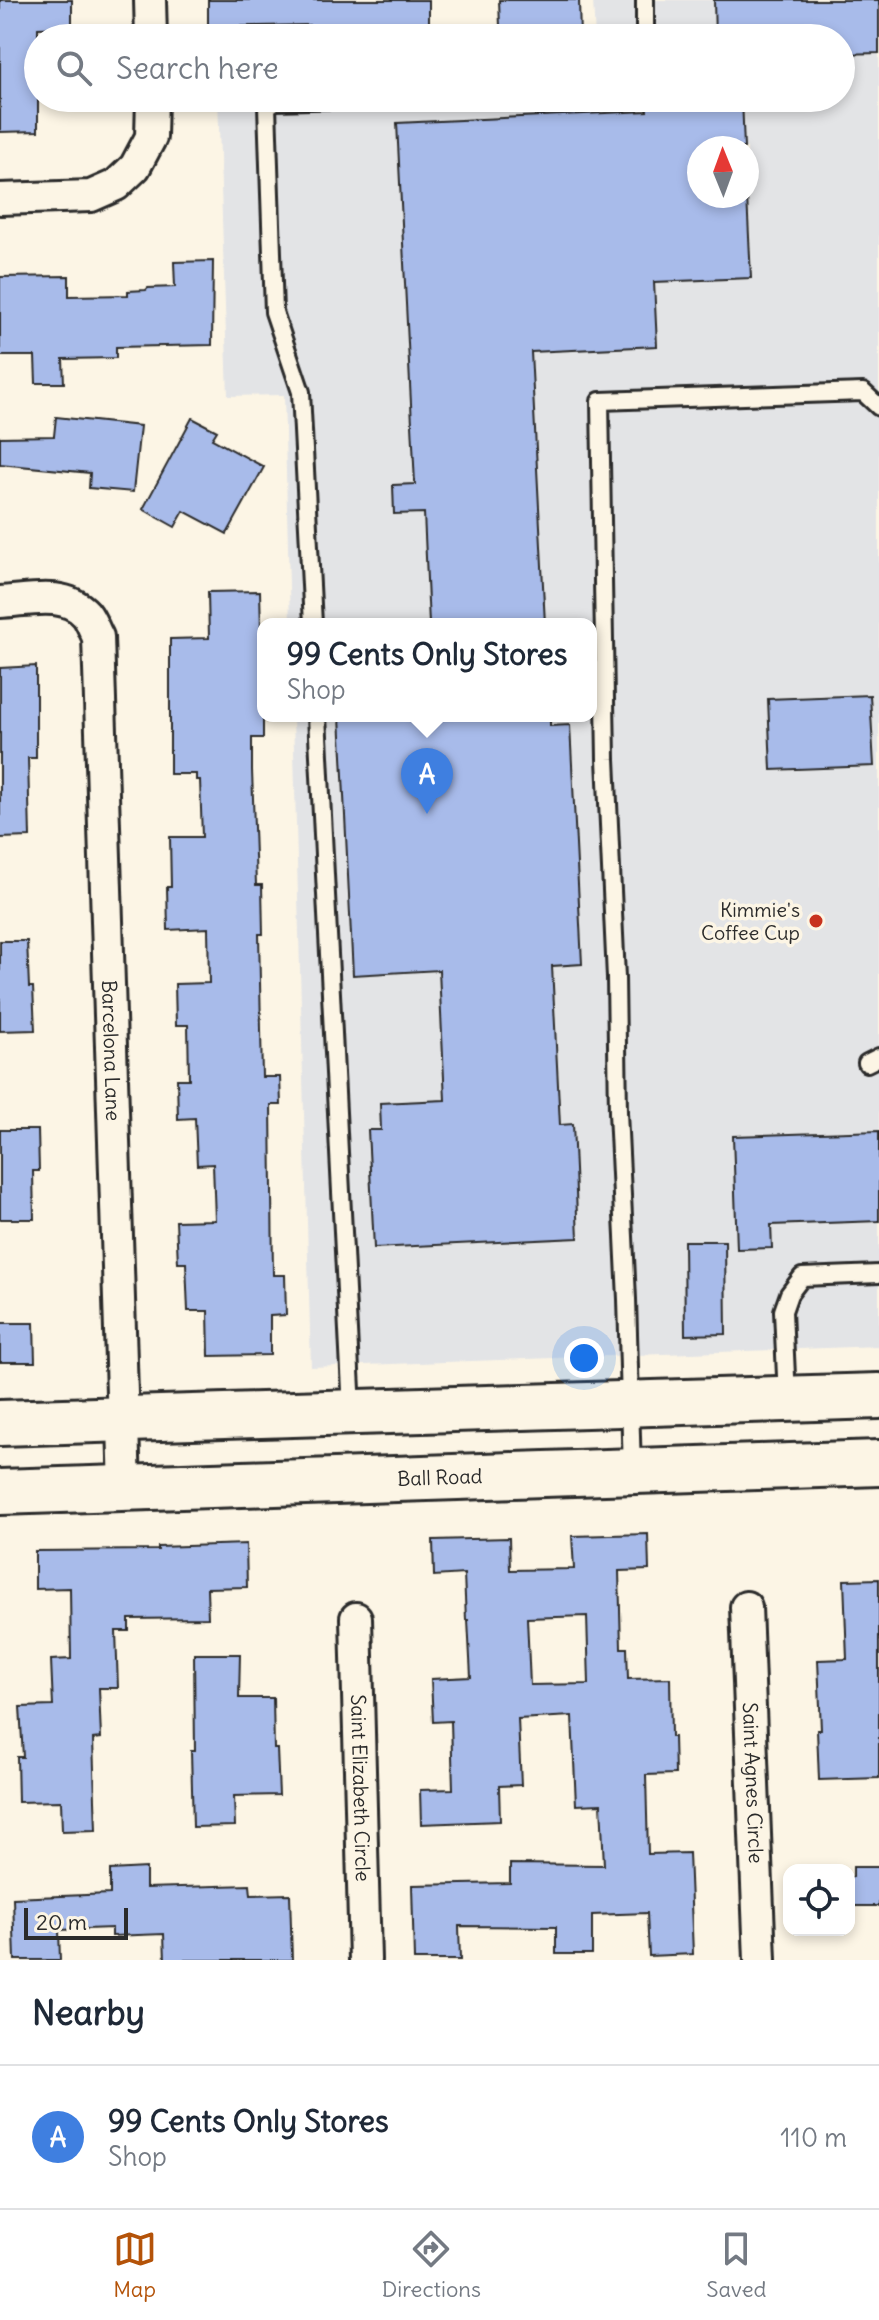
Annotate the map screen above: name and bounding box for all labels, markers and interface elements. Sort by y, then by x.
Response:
search box [24,24,855,112]
icon: search [52,46,96,90]
text: Search here [116,49,279,87]
north arrow [687,136,759,208]
popup [257,618,597,722]
text: 99 Cents Only Stores [287,635,567,673]
text: Shop [287,673,346,706]
pin: A [401,748,453,814]
place label: Kimmie's Coffee Cup [701,897,800,945]
marker: Kimmie's Coffee Cup [807,912,825,930]
street label: Barcelona Lane [97,980,126,1122]
your location [564,1338,604,1378]
street label: Ball Road [397,1463,483,1491]
street label: Saint Elizabeth Circle [346,1694,376,1882]
street label: Saint Agnes Circle [738,1702,769,1864]
map controls [783,1864,855,1936]
button: locate [783,1864,855,1936]
scale bar [24,1904,128,1940]
text: 20 m [36,1908,87,1936]
text: Nearby [32,1991,145,2034]
text: 99 Cents Only Stores [108,2102,389,2140]
text: A [50,2121,66,2154]
text: 110 m [780,2121,847,2154]
text: Shop [108,2140,167,2173]
tab: Map [113,2227,157,2303]
tab: Directions [382,2227,481,2303]
tab: Saved [706,2227,766,2303]

